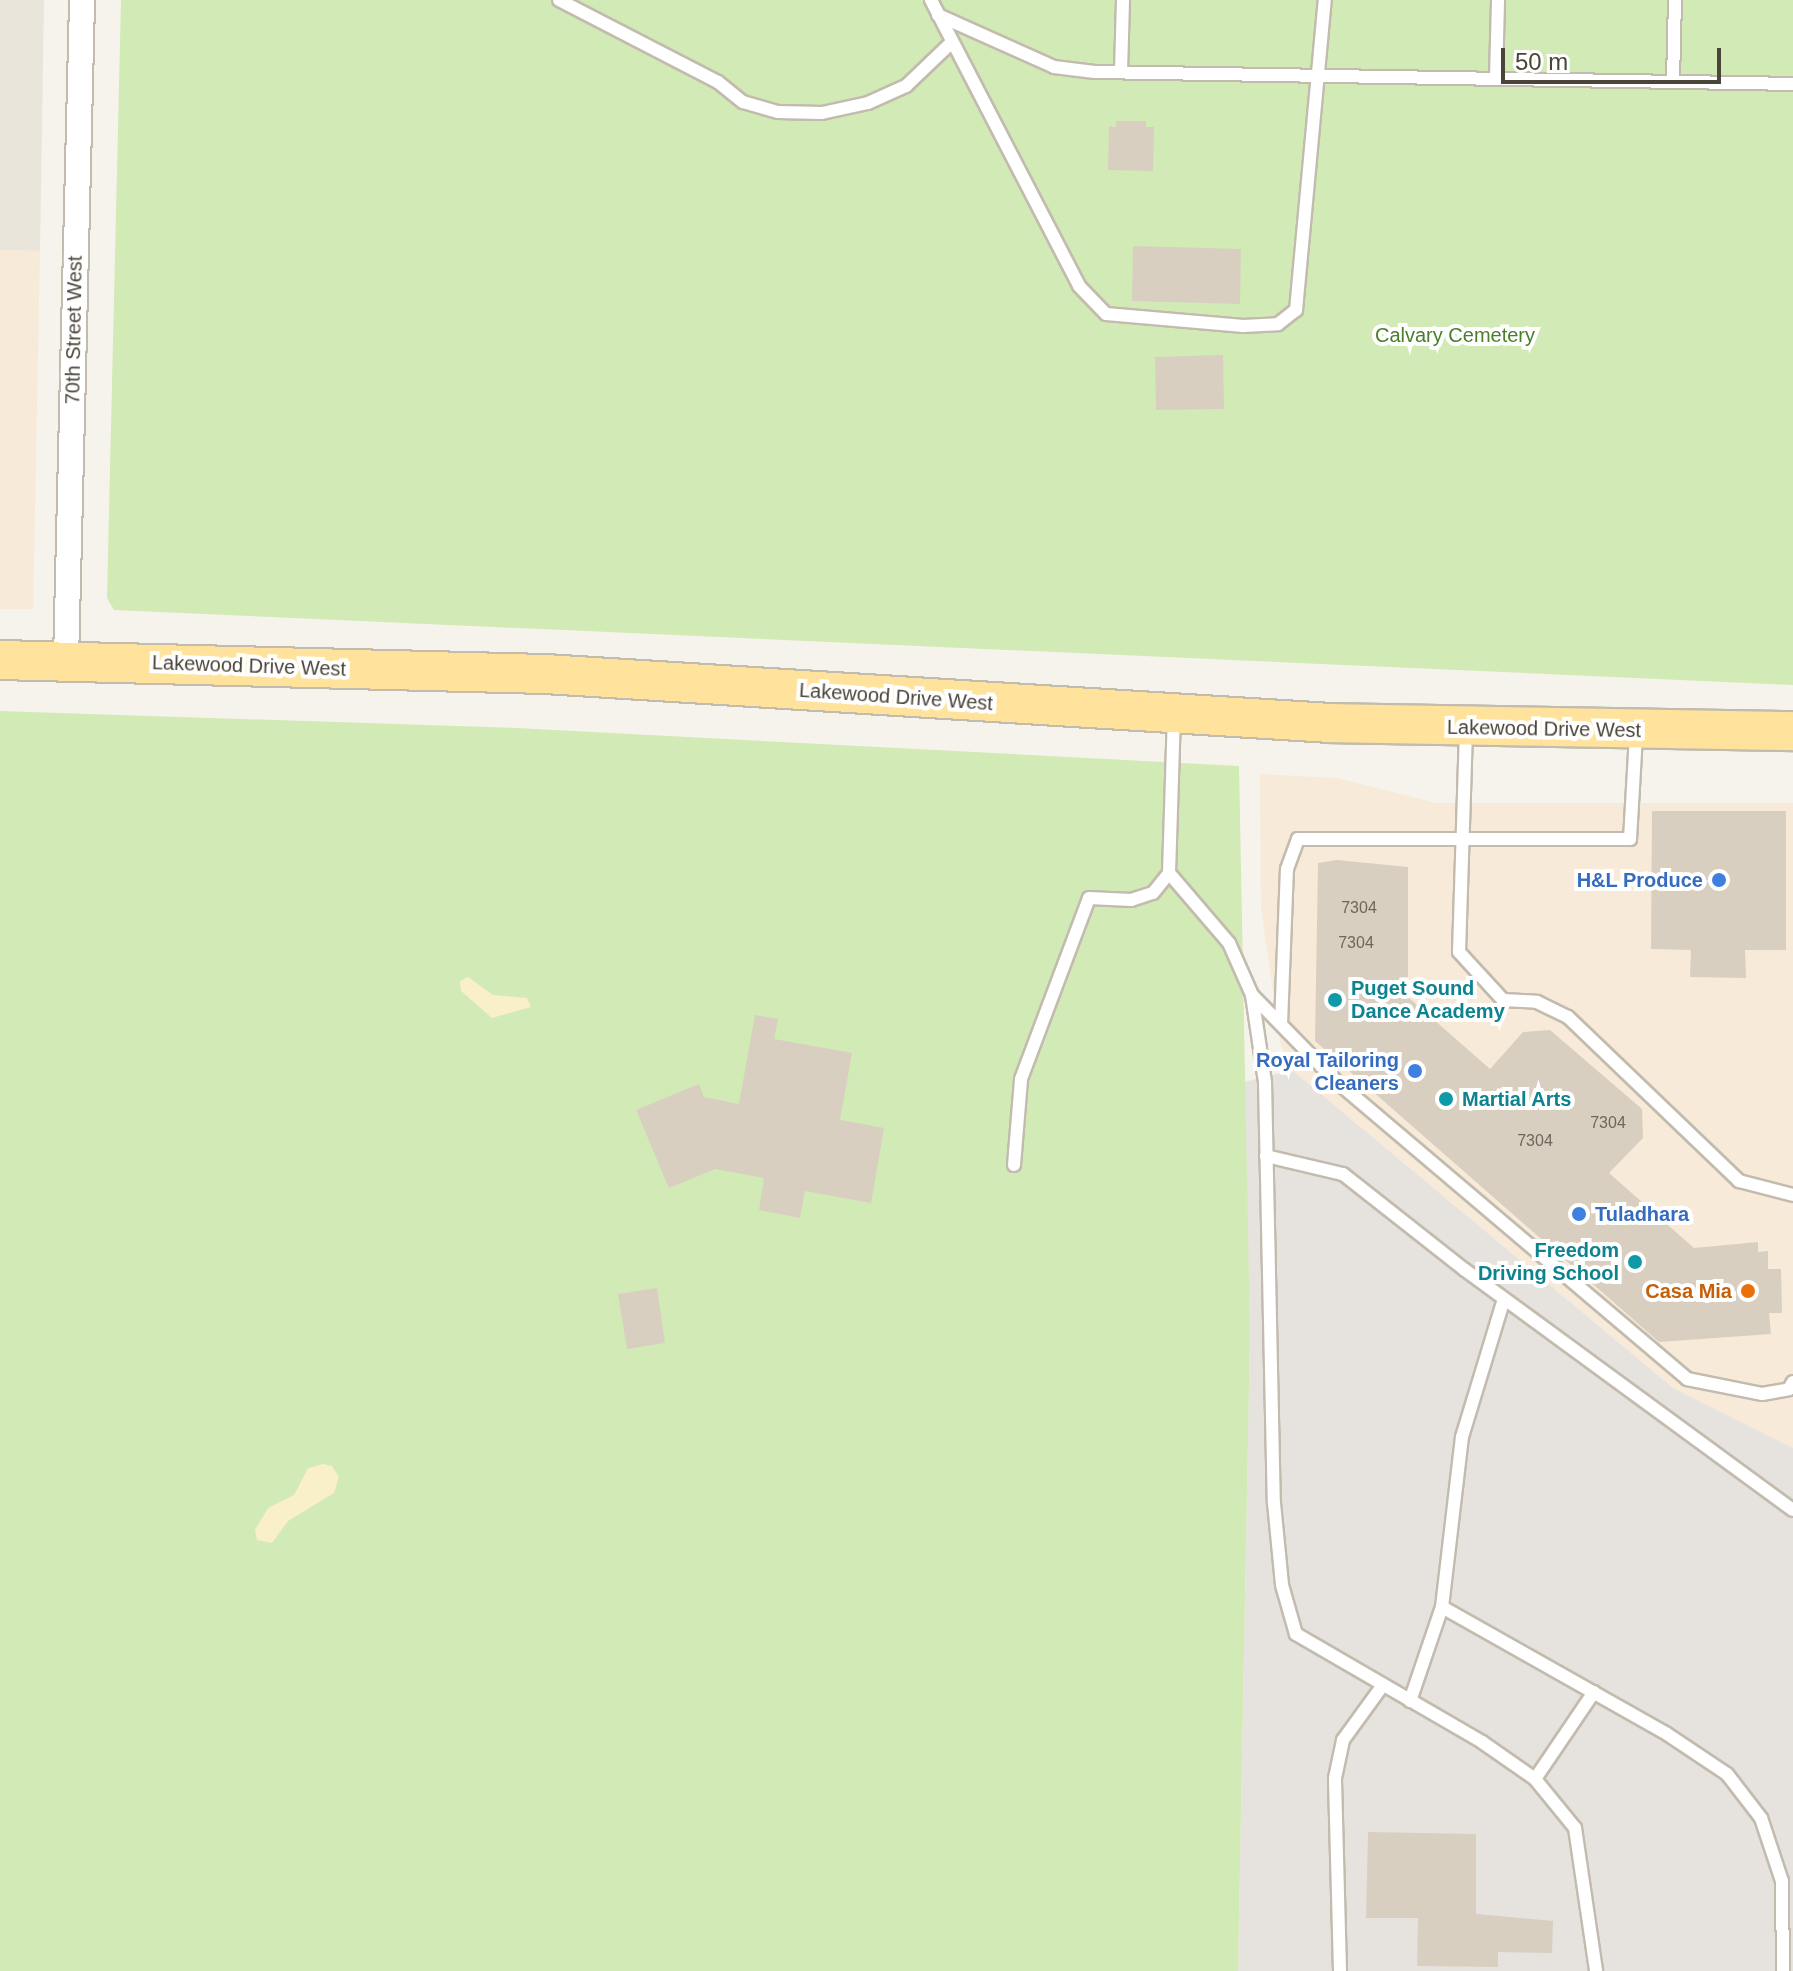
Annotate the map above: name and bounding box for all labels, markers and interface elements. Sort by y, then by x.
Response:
scale bar [1505,32,1725,82]
text: 50 m [1515,48,1568,75]
street label: 70th Street West [61,256,87,404]
park label: Calvary Cemetery [1375,323,1535,347]
street label: Lakewood Drive West [152,651,346,681]
street label: Lakewood Drive West [798,678,994,716]
street label: Lakewood Drive West [1447,715,1641,743]
place label: H&L Produce [1576,868,1703,892]
marker: H&L Produce [1710,871,1728,889]
house number: 7304 [1341,898,1377,918]
house number: 7304 [1338,933,1374,953]
place label: Puget Sound Dance Academy [1351,976,1506,1023]
marker: Puget Sound Dance Academy [1326,991,1344,1009]
place label: Royal Tailoring Cleaners [1256,1048,1399,1095]
marker: Royal Tailoring Cleaners [1406,1062,1424,1080]
place label: Martial Arts [1462,1087,1572,1111]
marker: Martial Arts [1437,1090,1455,1108]
house number: 7304 [1590,1113,1626,1133]
house number: 7304 [1517,1131,1553,1151]
place label: Tuladhara [1595,1202,1689,1226]
marker: Tuladhara [1570,1205,1588,1223]
place label: Freedom Driving School [1478,1238,1619,1285]
marker: Freedom Driving School [1626,1253,1644,1271]
place label: Casa Mia [1645,1279,1732,1303]
marker: Casa Mia [1739,1282,1757,1300]

